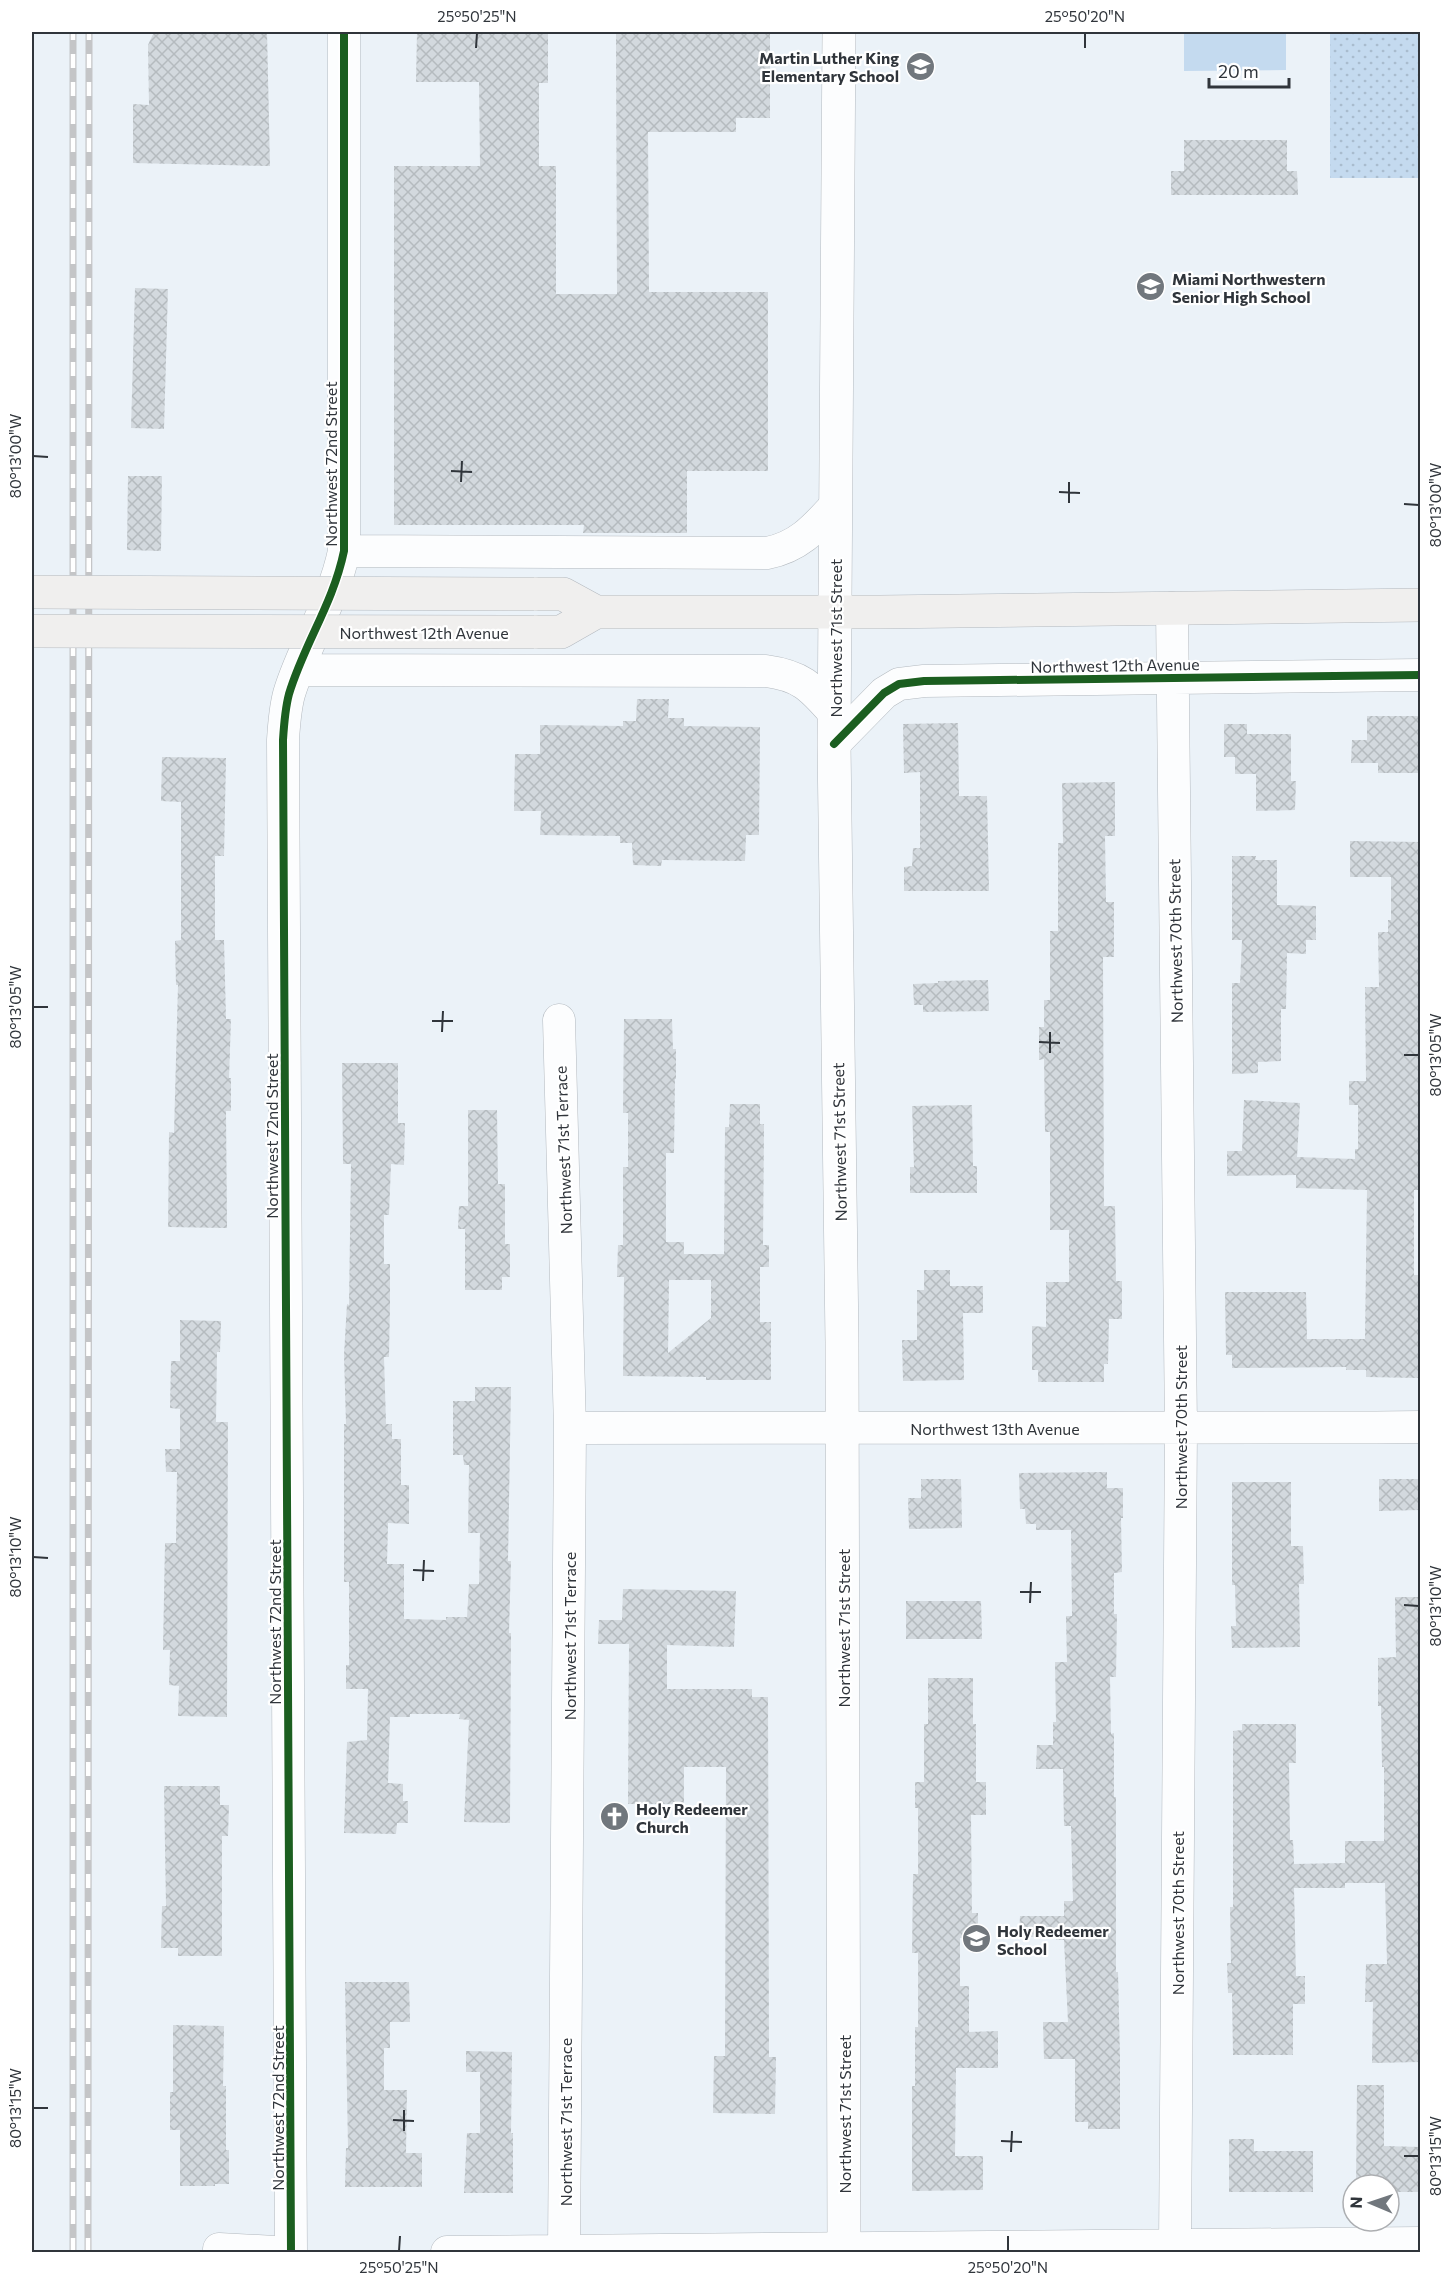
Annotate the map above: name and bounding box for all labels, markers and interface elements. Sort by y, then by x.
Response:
text: 25°50'25"N [437,7,517,25]
text: 25°50'20"N [1045,7,1125,25]
place label: Martin Luther King Elementary School [759,48,899,85]
school or university icon: Martin Luther King Elementary School [904,50,936,82]
scale bar [1209,51,1288,89]
text: 20 m [1218,60,1259,82]
place label: Miami Northwestern Senior High School [1172,269,1325,306]
school or university icon: Miami Northwestern Senior High School [1135,271,1167,303]
street label: Northwest 72nd Street [321,381,340,547]
text: 80°13'00"W [6,414,24,498]
text: 80°13'00"W [1426,463,1444,547]
street label: Northwest 71st Street [826,558,845,717]
street label: Northwest 12th Avenue [339,623,509,642]
street label: Northwest 12th Avenue [1030,654,1200,676]
street label: Northwest 70th Street [1164,858,1186,1023]
text: 80°13'05"W [6,965,24,1049]
text: 80°13'05"W [1426,1013,1444,1097]
street label: Northwest 72nd Street [262,1053,281,1219]
street label: Northwest 71st Street [828,1062,850,1222]
street label: Northwest 71st Terrace [551,1066,575,1234]
street label: Northwest 70th Street [1171,1344,1190,1509]
street label: Northwest 13th Avenue [910,1419,1080,1438]
text: 80°13'10"W [6,1517,24,1598]
street label: Northwest 72nd Street [265,1539,284,1705]
street label: Northwest 71st Street [834,1548,853,1707]
street label: Northwest 71st Terrace [560,1552,579,1720]
text: 80°13'10"W [1426,1566,1444,1647]
place label: Holy Redeemer Church [636,1799,748,1836]
church icon: Holy Redeemer Church [599,1801,631,1833]
street label: Northwest 70th Street [1168,1830,1187,1995]
place label: Holy Redeemer School [997,1921,1109,1958]
school or university icon: Holy Redeemer School [960,1923,992,1955]
street label: Northwest 72nd Street [268,2025,287,2191]
street label: Northwest 71st Street [835,2034,854,2193]
street label: Northwest 71st Terrace [556,2038,575,2206]
text: 80°13'15"W [6,2068,24,2148]
text: 80°13'15"W [1426,2116,1444,2196]
north arrow [1341,2173,1401,2233]
text: N [1346,2196,1365,2209]
text: 25°50'25"N [359,2258,439,2276]
text: 25°50'20"N [968,2258,1048,2276]

